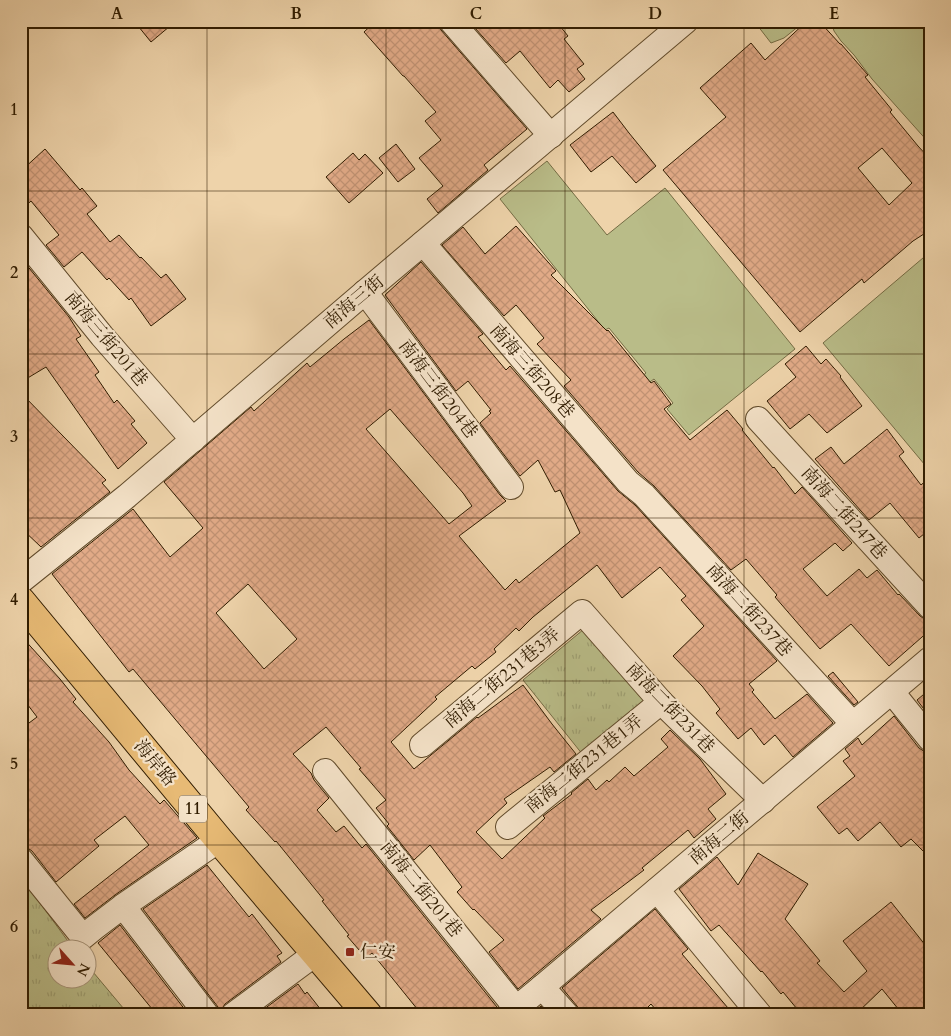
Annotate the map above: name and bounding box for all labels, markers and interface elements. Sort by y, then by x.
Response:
text: A [111,3,123,25]
text: B [290,3,302,25]
text: C [470,3,482,25]
text: D [648,3,662,25]
text: E [829,3,839,25]
text: 1 [10,99,18,121]
text: 2 [10,262,18,284]
street label: 南海三街 [318,269,390,335]
street label: 南海三街201巷 [59,286,153,392]
street label: 南海三街208巷 [484,318,580,424]
street label: 南海三街204巷 [393,334,483,444]
text: 3 [10,426,18,448]
street label: 南海二街247巷 [795,461,893,565]
street label: 南海二街237巷 [700,558,798,662]
text: 4 [10,589,18,611]
street label: 南海二街231巷3弄 [438,622,566,734]
street label: 南海二街231巷 [620,657,720,759]
street label: 南海二街231巷1弄 [520,709,648,819]
street label: 海岸路 [128,734,182,792]
text: 5 [10,753,18,775]
road number: 11 [179,796,207,822]
street label: 南海二街 [683,805,755,871]
street label: 南海二街201巷 [374,835,468,943]
text: 6 [10,916,18,938]
north arrow [48,938,98,988]
place label: 仁安 [360,940,396,965]
marker: 仁安 [344,946,356,958]
text: N [72,960,94,979]

